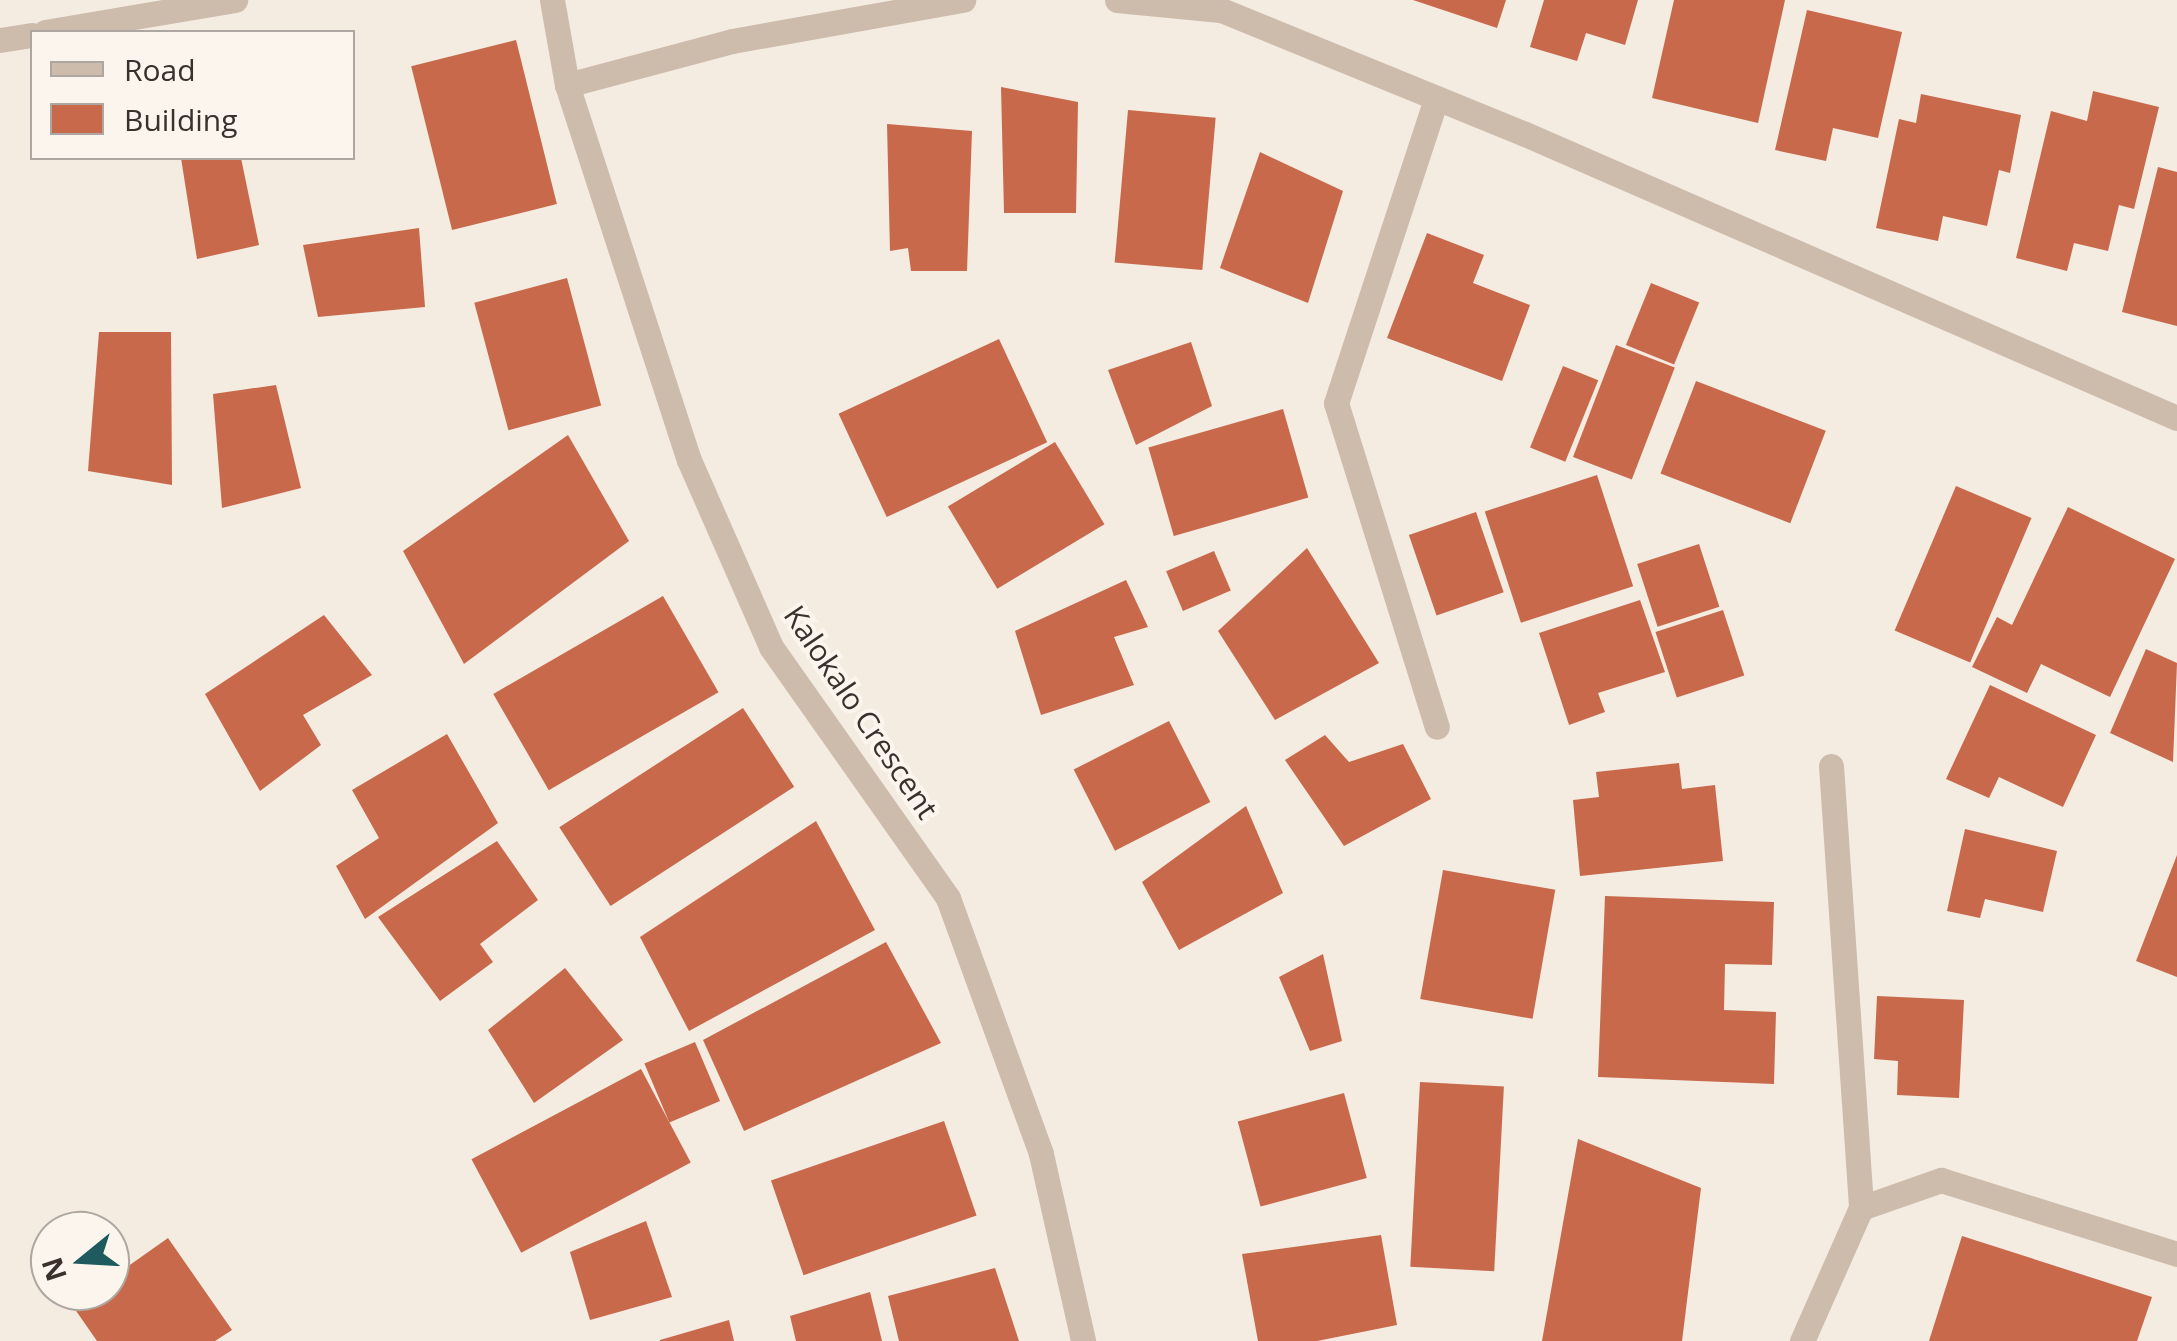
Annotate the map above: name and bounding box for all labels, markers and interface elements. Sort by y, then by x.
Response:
legend [30,30,355,160]
text: Road [124,49,196,90]
text: Building [124,99,238,140]
street label: Kalokalo Crescent [776,599,946,825]
north arrow [30,1211,130,1311]
text: N [32,1253,75,1286]

